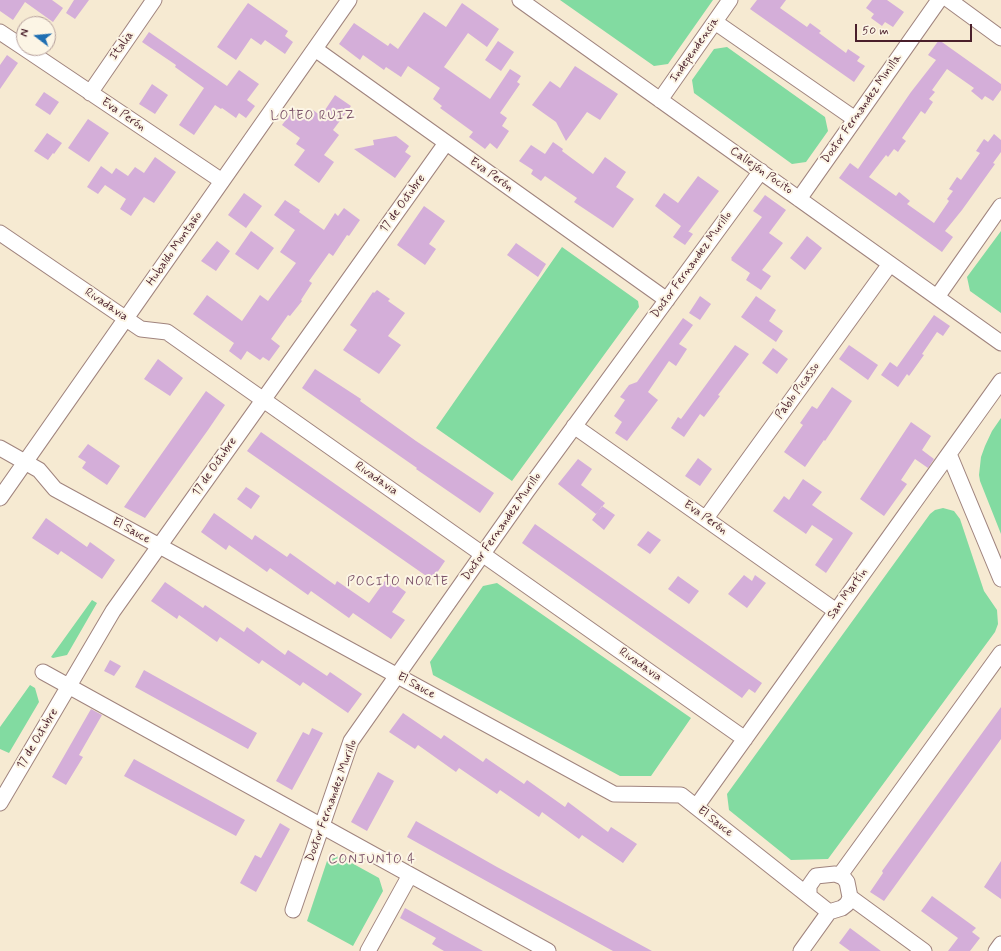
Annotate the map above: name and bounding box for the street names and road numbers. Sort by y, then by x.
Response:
street label: Independencia [667,15,723,85]
street label: Italia [107,29,137,63]
street label: Doctor Fernandez Minilla [819,52,905,166]
street label: Eva Perón [98,95,148,135]
street label: Callejón Pocito [727,144,795,198]
street label: Eva Perón [466,155,516,195]
street label: 17 de Octubre [377,172,429,236]
street label: Hubaldo Montaño [144,209,206,289]
street label: Doctor Fernandez Murillo [648,209,736,321]
street label: Rivadavia [82,285,130,325]
street label: Pablo Picasso [773,360,823,422]
street label: 17 de Octubre [190,435,240,499]
street label: Rivadavia [352,459,400,499]
street label: Doctor Fernandez Murillo [459,470,545,584]
street label: Eva Perón [680,498,730,538]
street label: El Sauce [109,515,153,547]
street label: San Martín [825,566,871,622]
street label: Rivadavia [616,645,664,685]
street label: El Sauce [394,670,438,702]
street label: 17 de Octubre [14,706,62,772]
street label: Doctor Fernandez Murillo [303,738,361,864]
street label: El Sauce [694,804,736,840]

